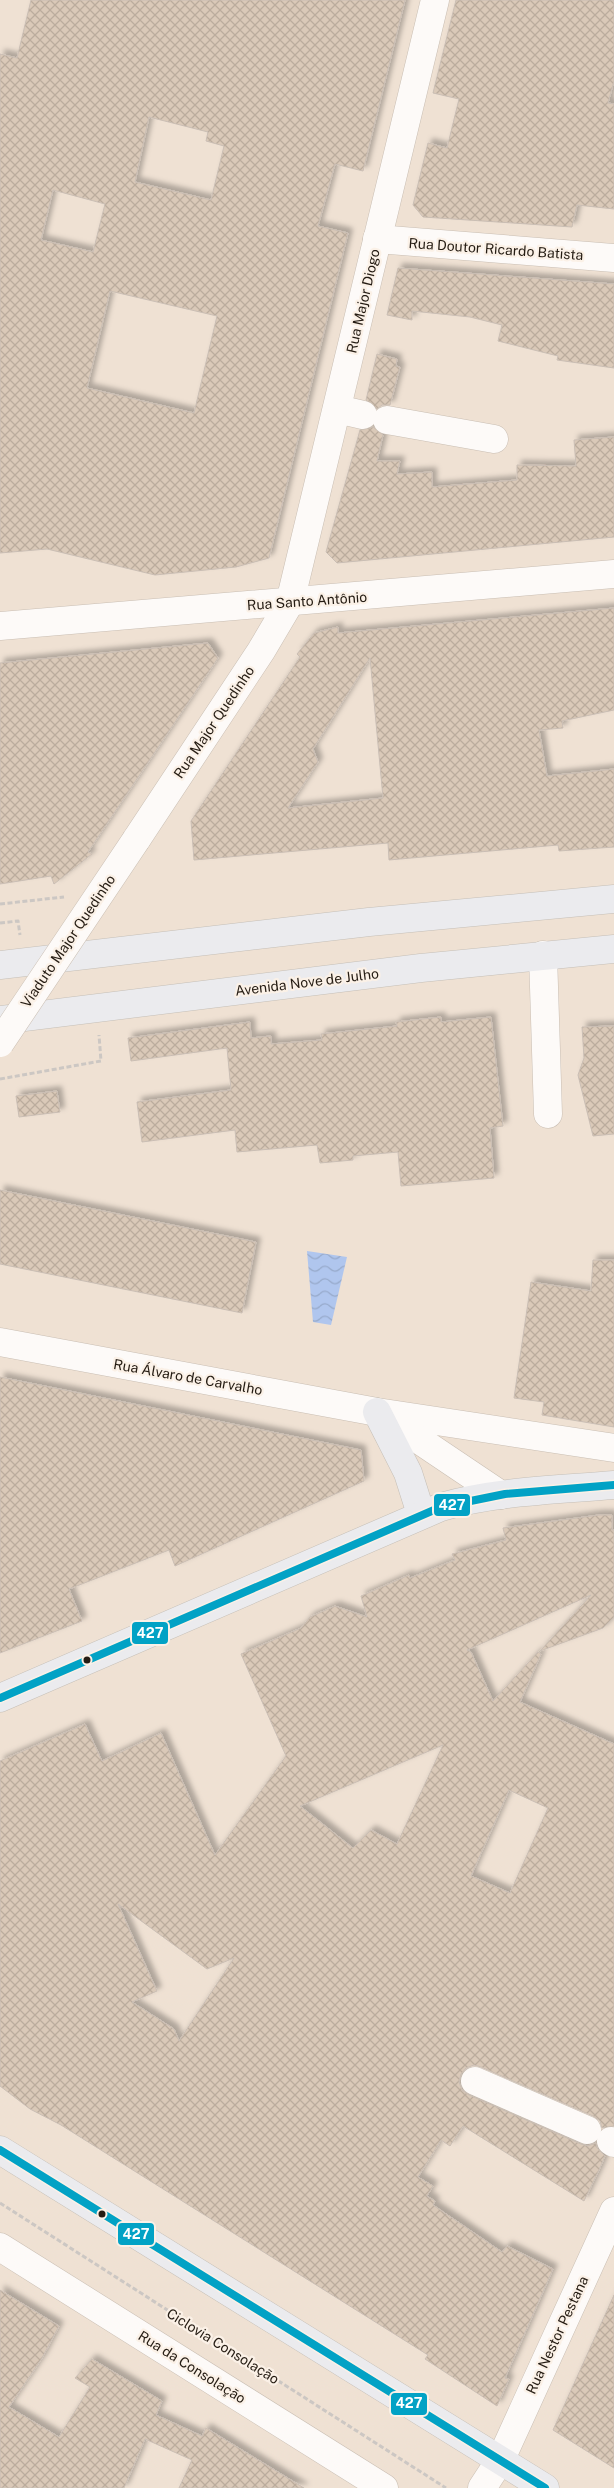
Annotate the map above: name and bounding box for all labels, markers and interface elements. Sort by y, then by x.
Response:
street label: Rua Doutor Ricardo Batista [408,235,584,263]
street label: Rua Major Diogo [343,247,383,355]
street label: Rua Santo Antônio [246,589,368,613]
street label: Rua Major Quedinho [171,663,258,781]
street label: Viaduto Major Quedinho [18,871,119,1010]
street label: Avenida Nove de Julho [234,965,380,999]
street label: Rua Álvaro de Carvalho [112,1355,264,1398]
line badge: 427 [433,1493,471,1517]
text: 427 [439,1497,466,1513]
line badge: 427 [131,1621,169,1645]
text: 427 [137,1625,164,1641]
unlabelled marker [82,1655,92,1665]
unlabelled marker [97,2209,107,2219]
line badge: 427 [117,2222,155,2246]
text: 427 [123,2226,150,2242]
street label: Rua Nestor Pestana [523,2273,591,2397]
street label: Ciclovia Consolação [164,2305,282,2387]
street label: Rua da Consolação [135,2327,249,2407]
line badge: 427 [390,2392,428,2416]
text: 427 [396,2395,423,2411]

